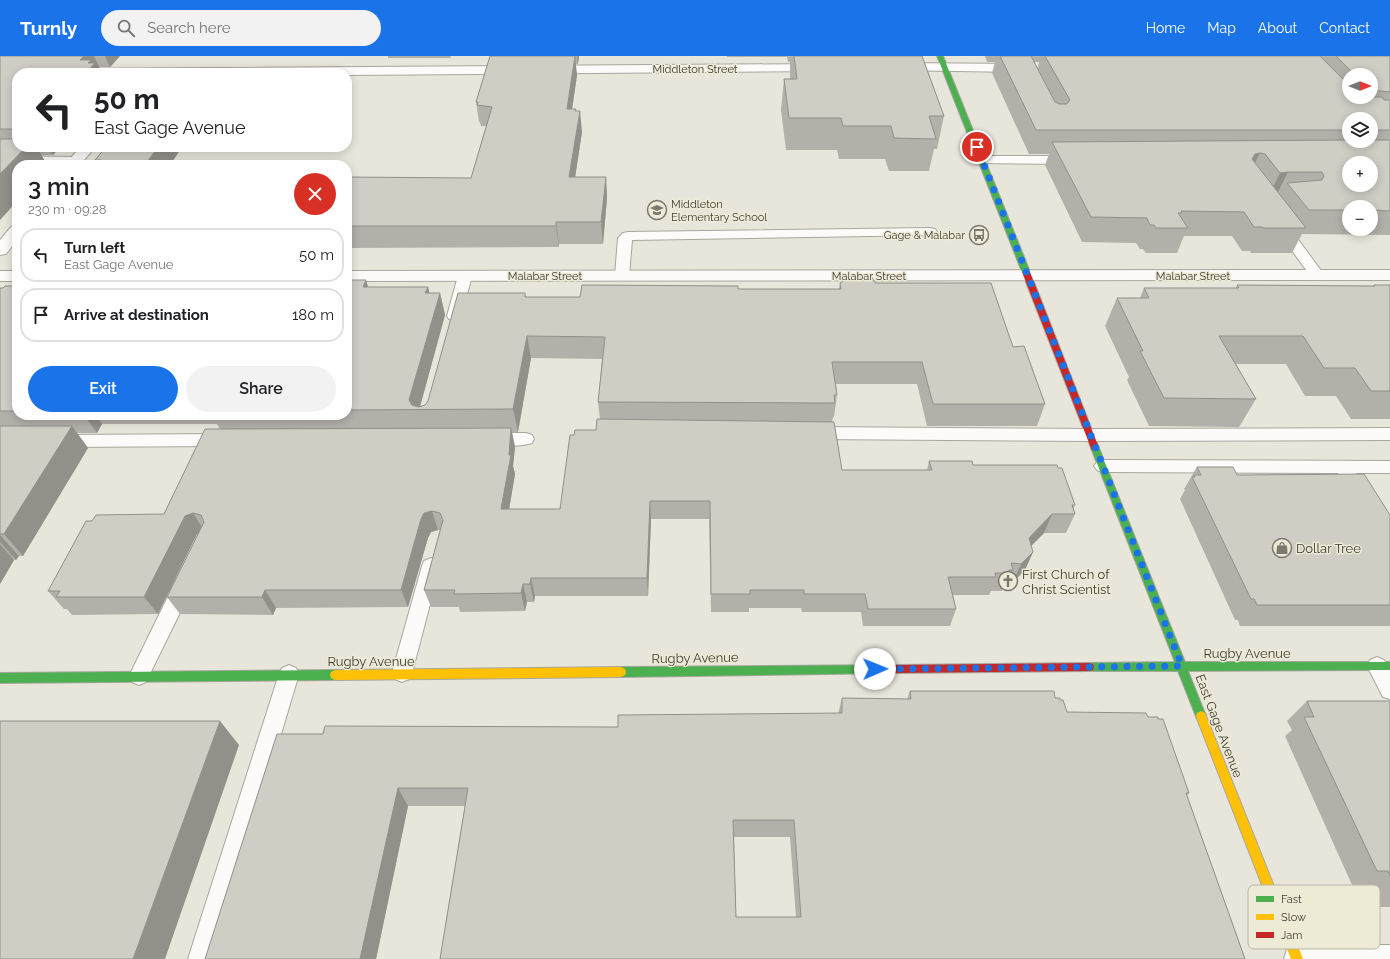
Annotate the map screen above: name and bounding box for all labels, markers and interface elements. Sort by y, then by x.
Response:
search box [101,10,381,46]
text: Turnly [20,17,77,39]
icon: search [115,17,137,39]
text: Search here [147,19,231,37]
text: Home [1146,20,1185,36]
text: Map [1207,20,1236,36]
text: About [1258,20,1297,36]
text: Contact [1319,20,1370,36]
street label: Middleton Street [653,63,738,76]
north arrow [1342,68,1378,104]
map controls [1342,68,1378,236]
text: 50 m [94,83,160,116]
icon: left [28,84,80,136]
button: layers [1342,112,1378,148]
text: East Gage Avenue [94,117,246,138]
pin [960,130,994,164]
icon: arrive [966,136,988,158]
button: + [1342,156,1378,192]
text: 3 min [28,172,90,201]
button: close [294,173,336,215]
place label: Middleton Elementary School [671,198,767,224]
school or university icon: Middleton Elementary School [646,199,668,221]
button: − [1342,200,1378,236]
text: 230 m · 09:28 [28,202,107,217]
bus stop icon: Gage & Malabar [968,224,990,246]
place label: Gage & Malabar [884,229,965,242]
text: Turn left [64,239,125,257]
icon: left [30,244,52,266]
text: 50 m [299,246,334,264]
text: East Gage Avenue [64,257,174,272]
street label: Malabar Street [508,270,582,283]
street label: Malabar Street [832,270,906,283]
street label: Malabar Street [1156,270,1230,283]
icon: arrive [30,304,52,326]
text: Arrive at destination [64,306,209,324]
text: 180 m [292,306,334,324]
button: Exit [28,366,178,412]
button: Share [186,366,336,412]
shop icon: Dollar Tree [1271,537,1293,559]
place label: Dollar Tree [1296,541,1361,556]
place label: First Church of Christ Scientist [1022,567,1111,597]
church icon: First Church of Christ Scientist [997,570,1019,592]
street label: Rugby Avenue [1203,646,1291,661]
position arrow [854,648,896,690]
street label: Rugby Avenue [651,650,739,666]
street label: Rugby Avenue [327,654,415,669]
street label: East Gage Avenue [1192,672,1246,780]
legend [1248,885,1380,949]
text: Fast [1281,893,1302,906]
text: Slow [1281,911,1306,924]
text: Jam [1281,929,1302,942]

